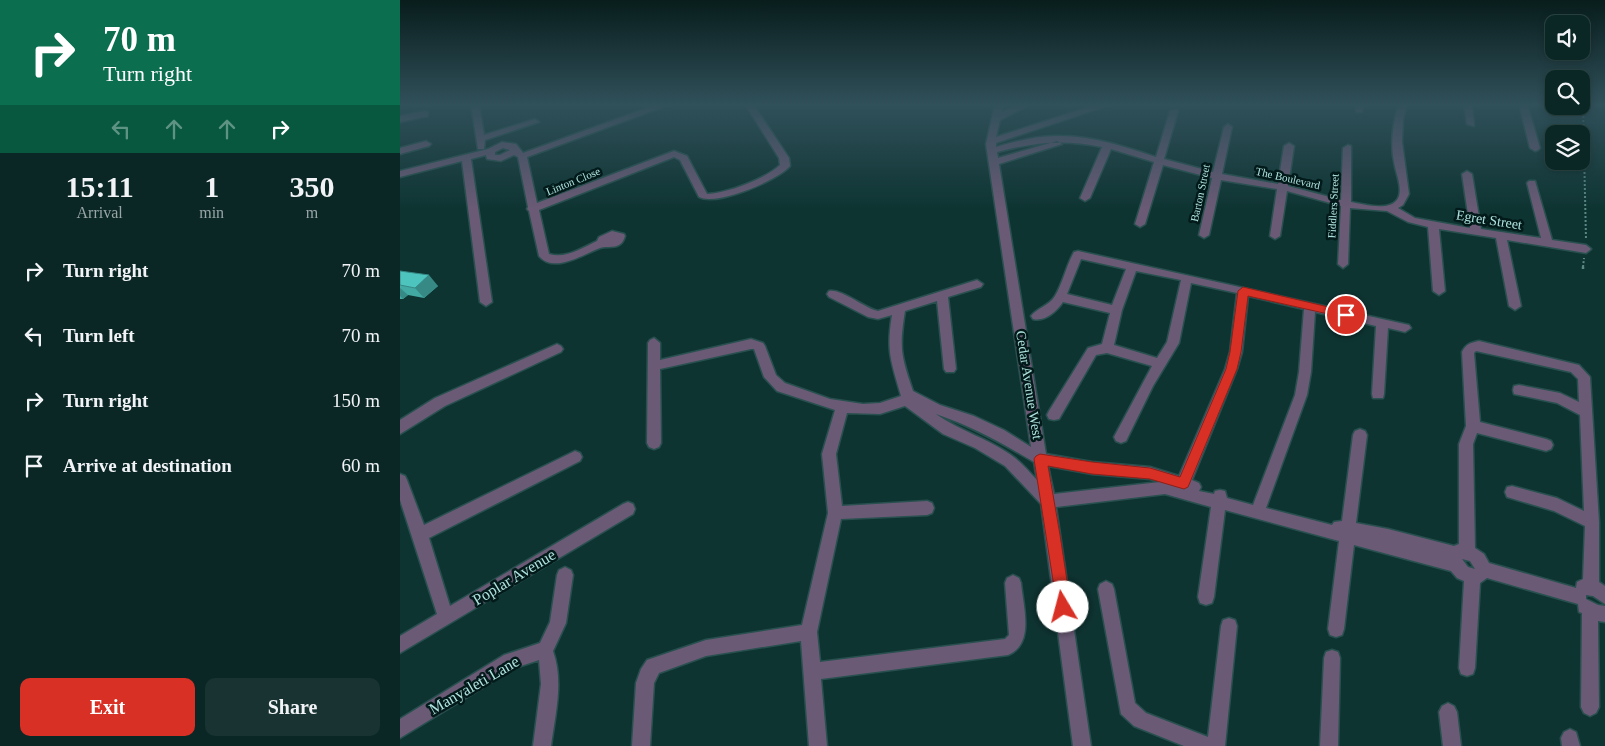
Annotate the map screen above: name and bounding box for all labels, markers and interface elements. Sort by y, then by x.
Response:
map controls [1545,15,1590,170]
button: sound [1545,15,1590,60]
icon: right [20,20,85,85]
text: 70 m [103,20,176,59]
text: Turn right [103,61,192,86]
button: search [1545,70,1590,115]
icon: left [107,115,135,143]
icon: ahead [160,115,188,143]
icon: ahead [213,115,241,143]
icon: right [266,115,294,143]
button: layers [1545,125,1590,170]
street label: Barton Street [1188,163,1212,223]
street label: Linton Close [544,165,602,197]
street label: The Boulevard [1255,165,1322,191]
text: 15:11 [65,170,134,203]
text: 1 [204,170,219,203]
text: 350 [290,170,335,203]
street label: Fiddlers Street [1325,173,1341,239]
text: Arrival [77,204,123,221]
text: min [199,204,224,221]
text: m [306,204,318,221]
street label: Egret Street [1455,207,1523,233]
icon: right [20,257,48,285]
text: Turn right [63,260,148,281]
text: 70 m [341,260,380,281]
pin [1325,294,1367,336]
icon: arrive [1332,301,1360,329]
icon: left [20,322,48,350]
text: Turn left [63,325,135,346]
text: 70 m [341,325,380,346]
street label: Cedar Avenue West [1013,330,1045,440]
icon: right [20,387,48,415]
text: Turn right [63,390,148,411]
text: 150 m [332,390,380,411]
icon: arrive [20,452,48,480]
text: Arrive at destination [63,455,232,476]
text: 60 m [341,455,380,476]
street label: Poplar Avenue [470,546,559,609]
position arrow [1036,580,1088,632]
street label: Manyaleti Lane [426,652,522,718]
button: Exit [20,678,195,736]
button: Share [205,678,380,736]

